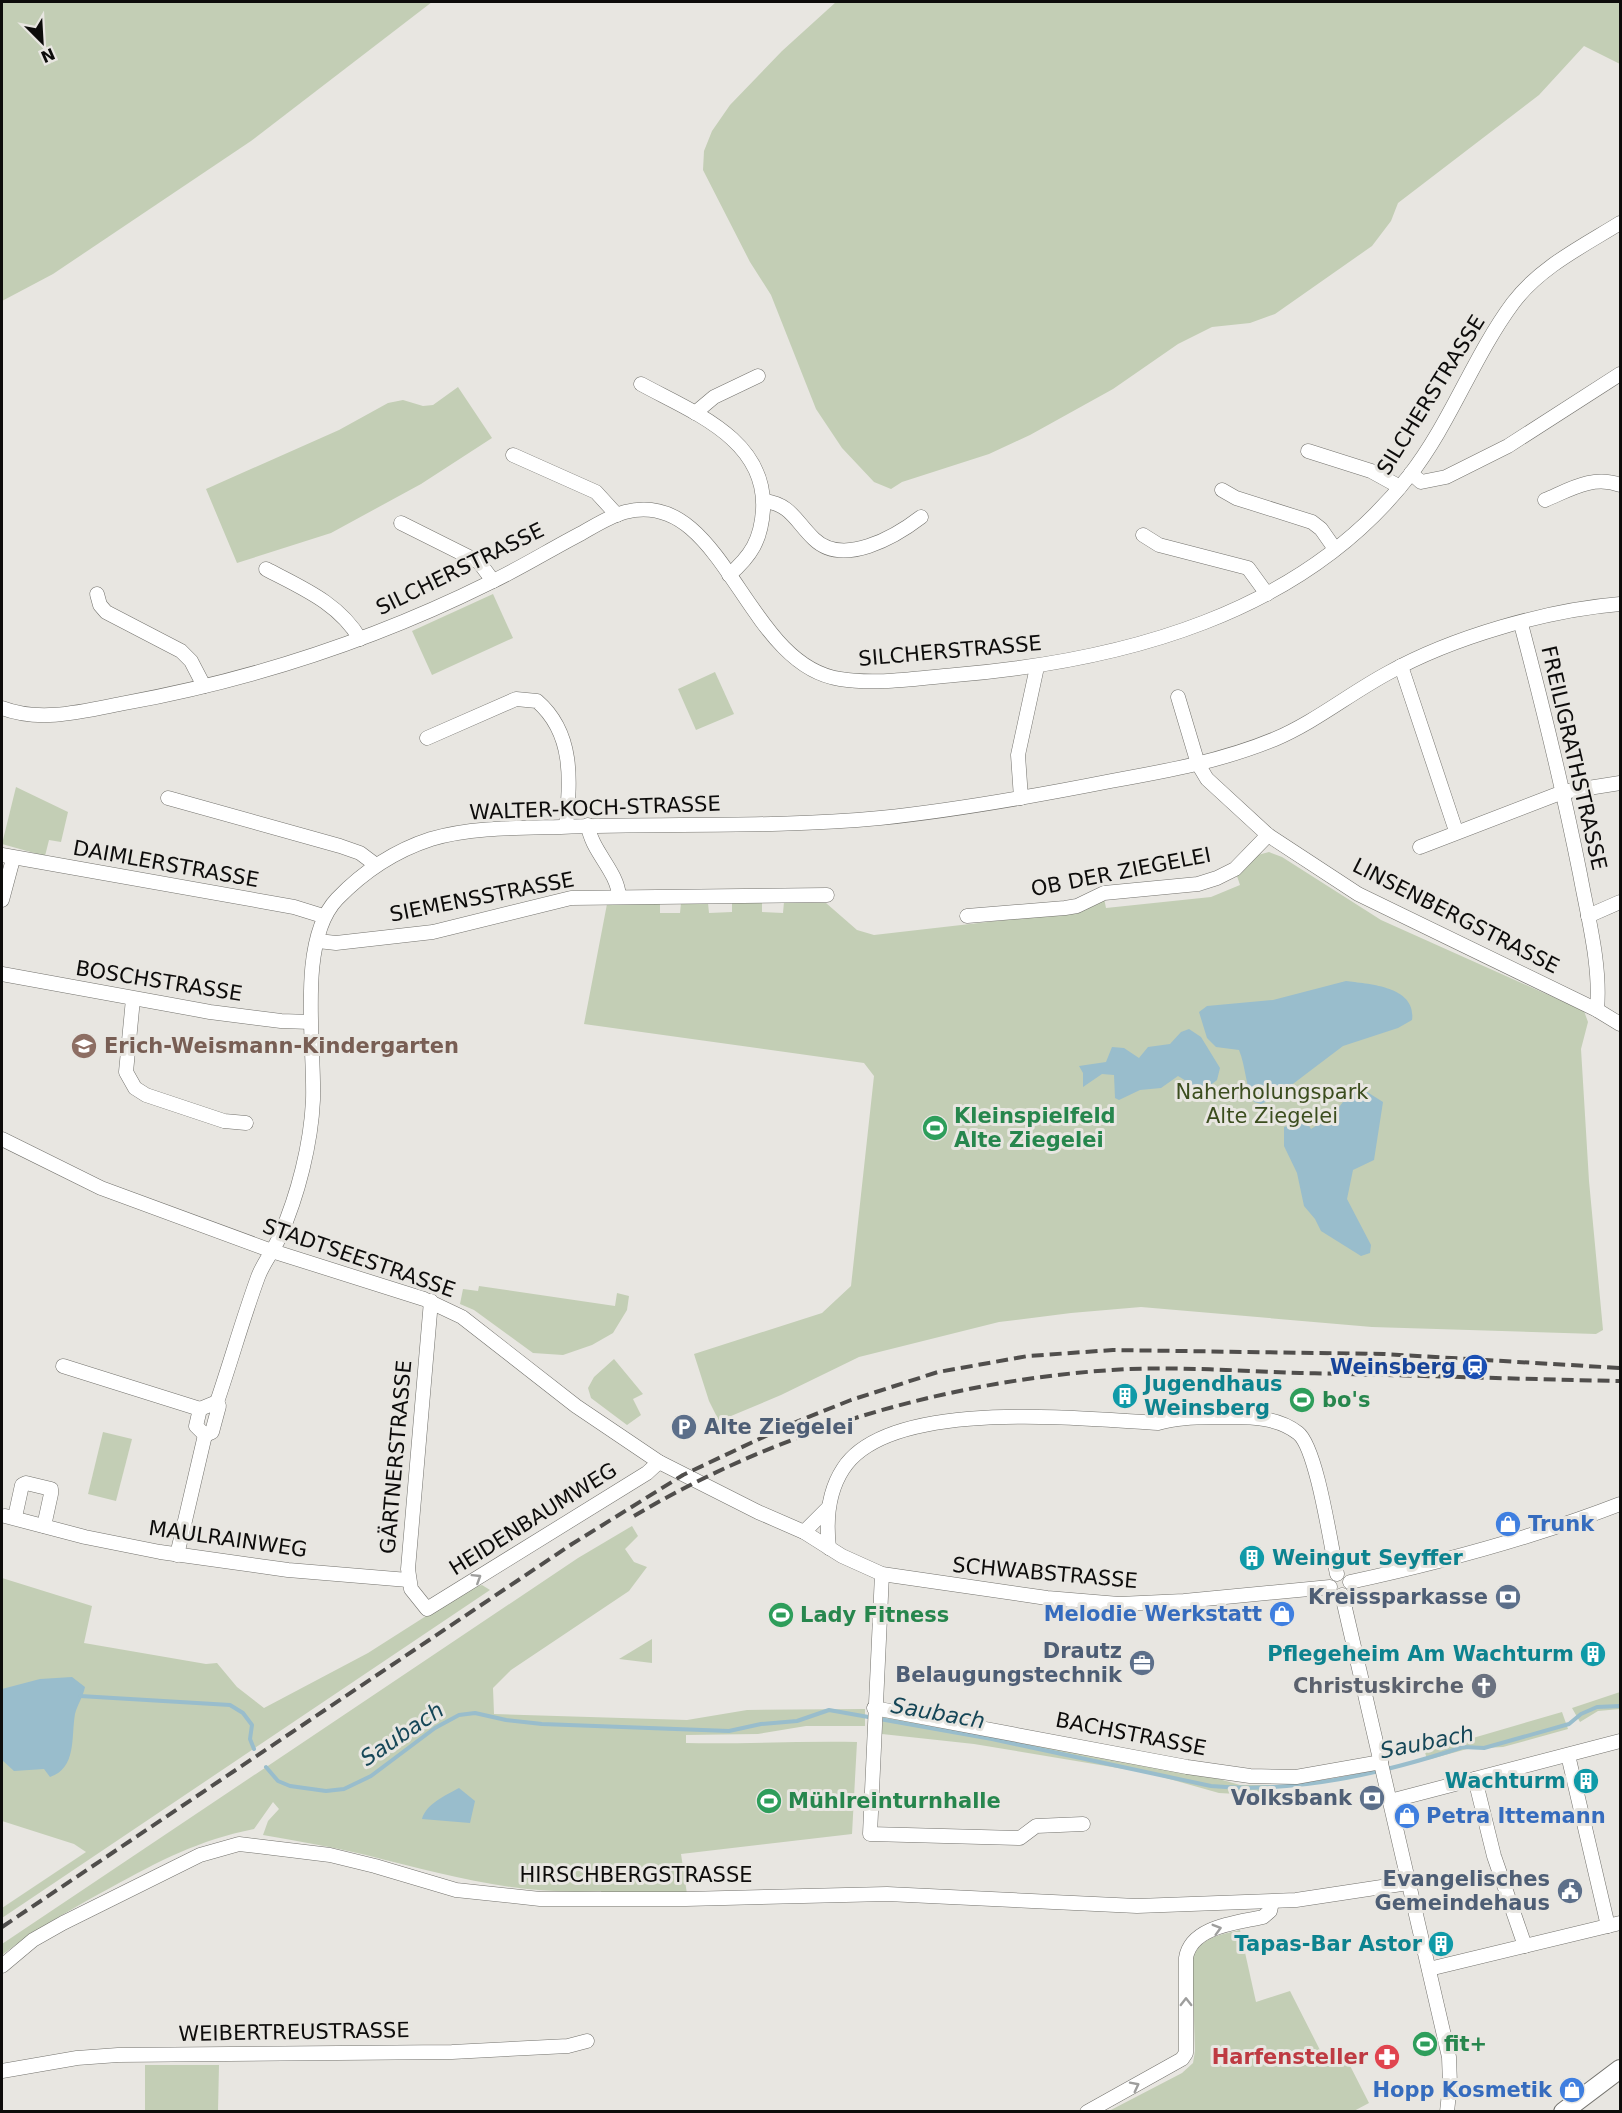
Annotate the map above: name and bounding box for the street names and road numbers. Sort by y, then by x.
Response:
street label: SILCHERSTRASSE [1372,311,1490,479]
street label: SILCHERSTRASSE [372,518,548,620]
street label: SILCHERSTRASSE [857,631,1043,671]
street label: FREILIGRATHSTRASSE [1536,643,1612,873]
street label: WALTER-KOCH-STRASSE [469,792,721,824]
street label: DAIMLERSTRASSE [71,836,261,892]
street label: OB DER ZIEGELEI [1029,843,1213,901]
street label: LINSENBERGSTRASSE [1349,853,1563,979]
street label: SIEMENSSTRASSE [388,867,576,927]
street label: BOSCHSTRASSE [74,956,244,1006]
street label: STADTSEESTRASSE [260,1214,458,1302]
street label: GÄRTNERSTRASSE [375,1359,416,1555]
street label: HEIDENBAUMWEG [445,1458,621,1580]
street label: MAULRAINWEG [147,1516,309,1562]
street label: SCHWABSTRASSE [951,1553,1139,1593]
street label: BACHSTRASSE [1054,1708,1208,1760]
street label: HIRSCHBERGSTRASSE [519,1863,753,1887]
street label: WEIBERTREUSTRASSE [178,2018,410,2046]

